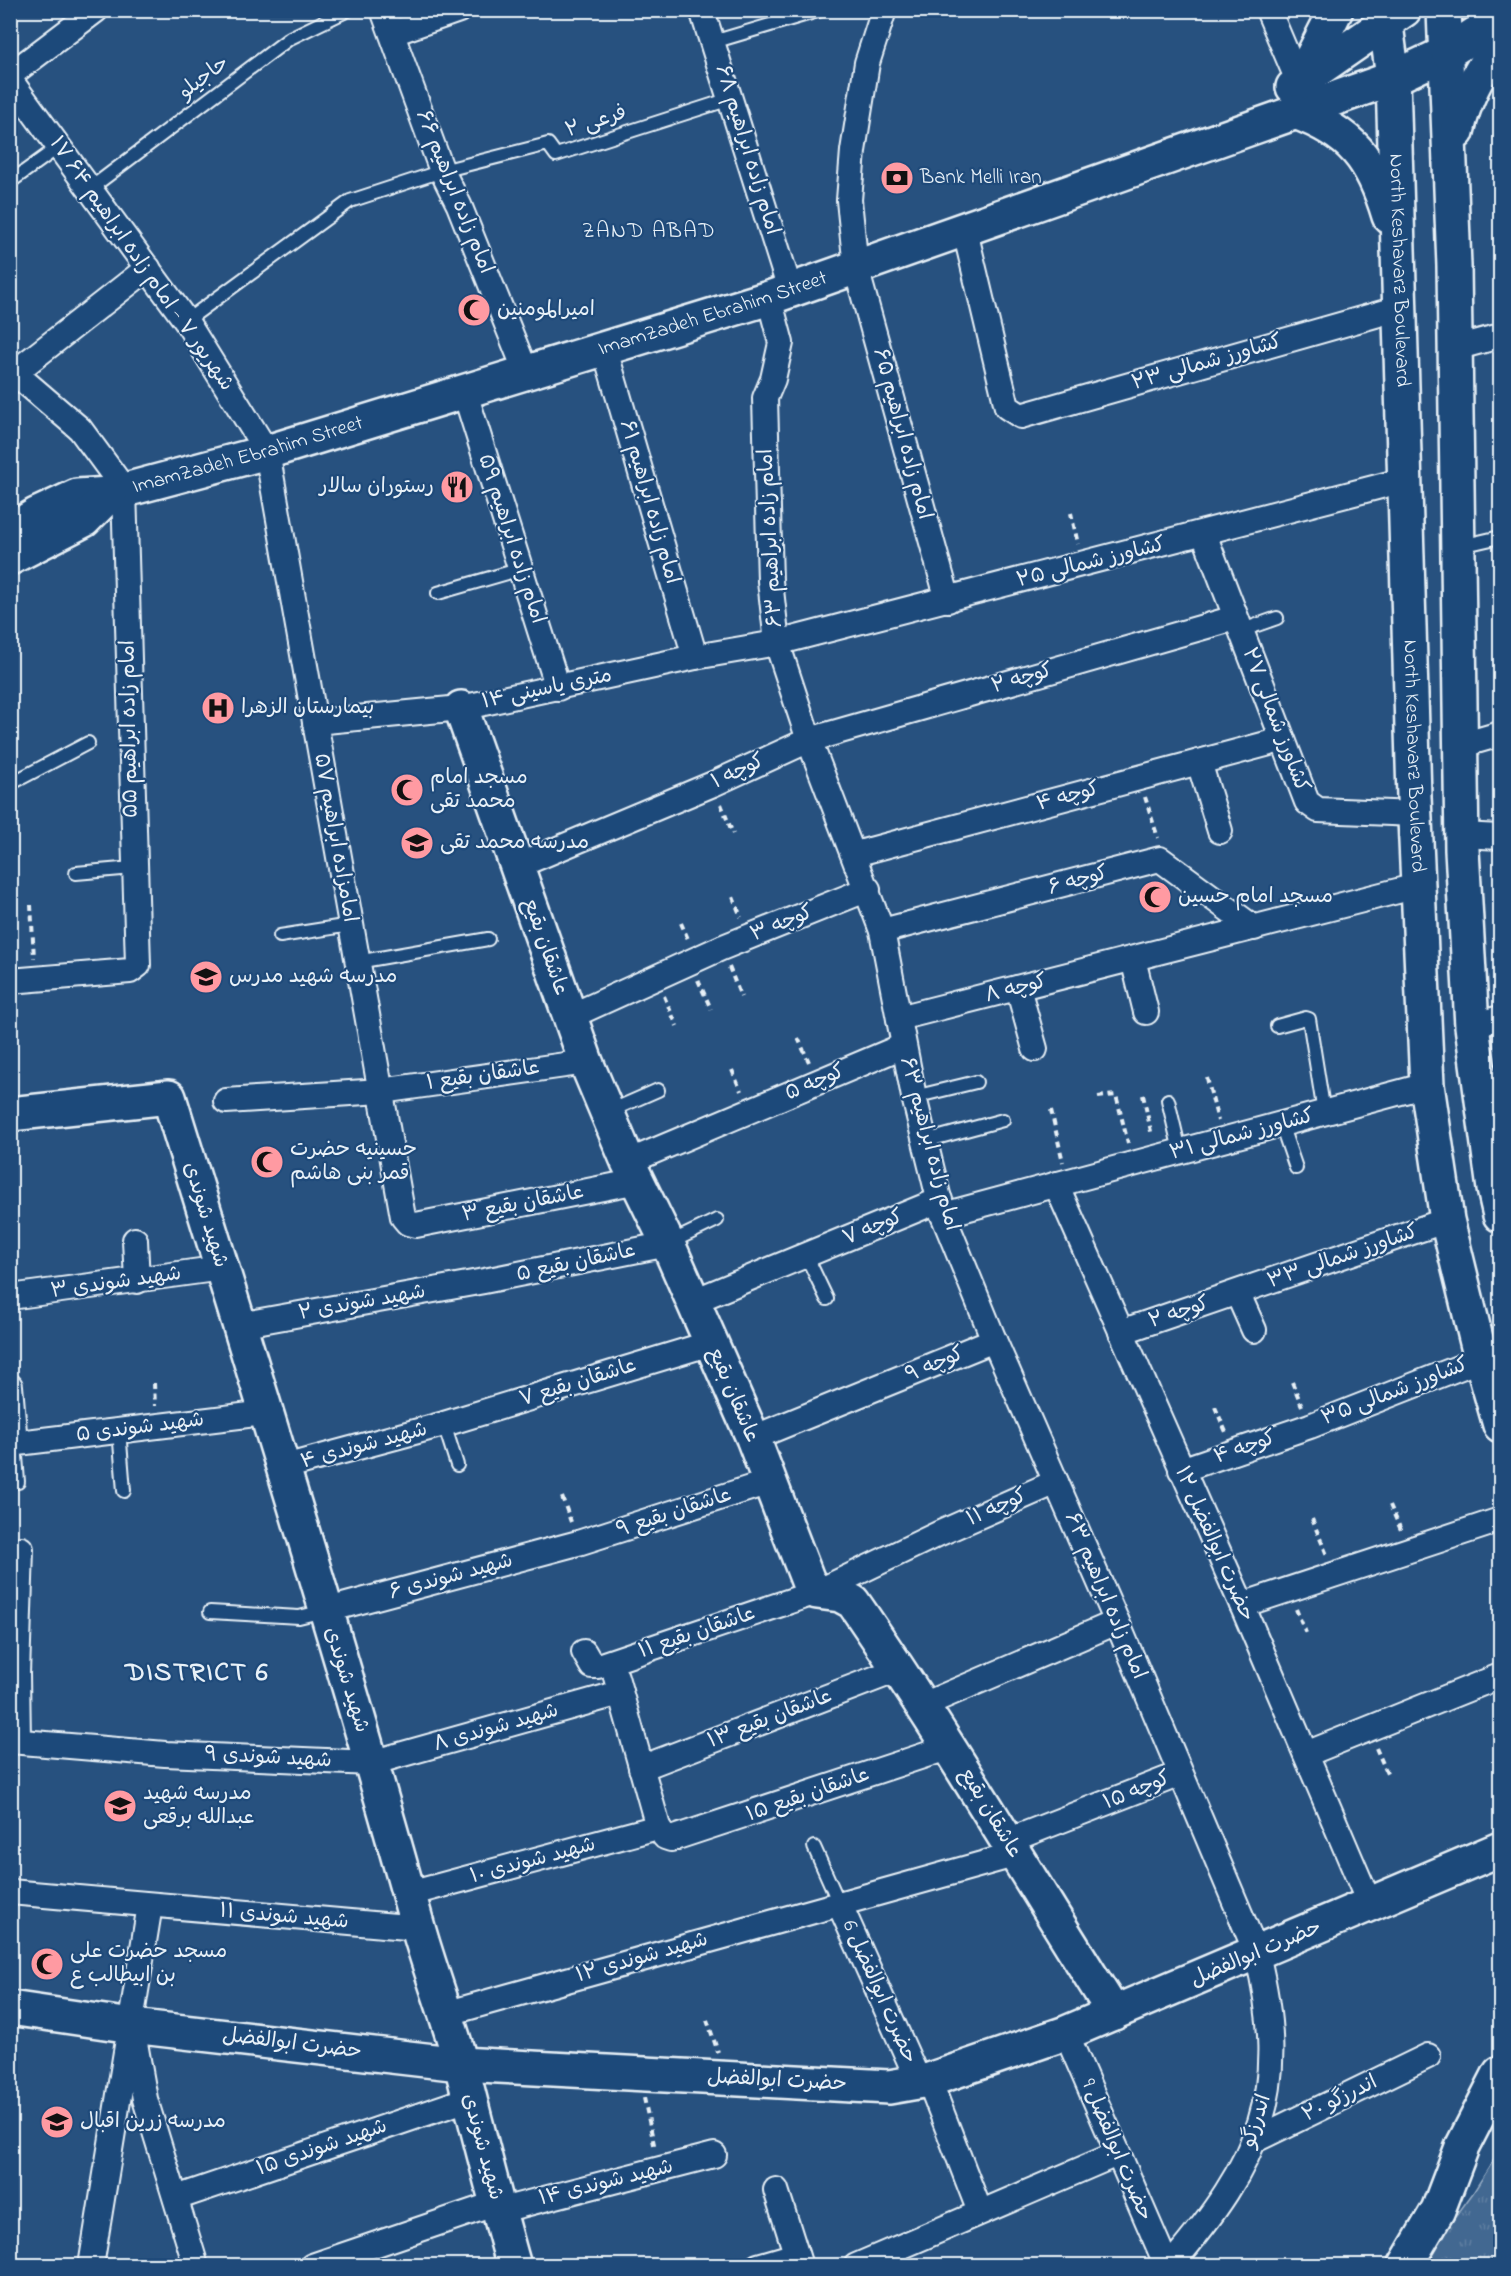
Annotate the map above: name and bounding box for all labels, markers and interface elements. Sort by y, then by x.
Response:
street label: حاجیلو [171,49,236,108]
street label: امام زاده ابراهیم ۶۸ [707,61,787,239]
street label: فرعی ۲ [561,98,631,146]
street label: امام زاده ابراهیم ۶۶ [407,105,501,279]
street label: ۱۷ شهریور ۷ - امام زاده ابراهیم ۶۴ [41,130,241,398]
street label: North Keshavarz Boulevard [1380,153,1417,388]
bank icon: Bank Melli Iran [879,160,915,196]
place label: Bank Melli Iran [919,163,1042,193]
district label: ZAND ABAD [582,216,716,248]
street label: ImamZadeh Ebrahim Street [595,264,831,364]
mosque icon: امیرالمومنین [456,292,492,328]
place label: امیرالمومنین [497,295,595,325]
street label: کشاورز شمالی ۲۳ [1128,327,1286,399]
street label: امام زاده ابراهیم ۶۵ [865,345,939,523]
street label: ImamZadeh Ebrahim Street [129,408,367,502]
street label: امام زاده ابراهیم ۶۱ [611,416,687,588]
street label: امام زاده ابراهیم ۶۳ [751,448,791,628]
street label: امام زاده ابراهیم ۵۹ [469,450,553,628]
restaurant icon: رستوران سالار [439,469,475,505]
place label: رستوران سالار [318,472,434,502]
street label: کشاورز شمالی ۲۵ [1013,530,1169,596]
street label: North Keshavarz Boulevard [1394,639,1432,874]
street label: امام زاده ابراهیم ۵۵ [113,640,147,818]
street label: کشاورز شمالی ۲۷ [1234,643,1316,797]
street label: کوچه ۲ [988,656,1056,702]
street label: ۱۴ متری یاسینی [479,661,615,717]
hospital icon: بیمارستان الزهرا [200,690,236,726]
place label: بیمارستان الزهرا [241,693,374,723]
street label: کوچه ۱ [706,747,770,797]
street label: امامزاده ابراهیم ۵۷ [305,751,365,925]
place label: مسجد امام محمد تقی [430,763,528,817]
mosque icon: مسجد امام محمد تقی [389,772,425,808]
street label: کوچه ۴ [1033,774,1103,820]
school or university icon: مدرسه محمد تقی [399,825,435,861]
place label: مدرسه محمد تقی [440,828,589,858]
street label: کوچه ۶ [1045,859,1111,903]
mosque icon: مسجد امام حسین [1137,879,1173,915]
place label: مسجد امام حسین [1178,882,1333,912]
street label: عاشقان بقیع [514,894,576,1000]
street label: کوچه ۳ [746,898,818,950]
school or university icon: مدرسه شهید مدرس [188,959,224,995]
place label: مدرسه شهید مدرس [229,962,397,992]
street label: کوچه ۸ [982,967,1050,1011]
street label: عاشقان بقیع ۱ [424,1053,542,1099]
street label: امام زاده ابراهیم ۶۳ [891,1054,967,1234]
street label: کوچه ۵ [780,1057,850,1109]
street label: کشاورز شمالی ۳۱ [1166,1101,1318,1169]
place label: حسینیه حضرت قمر بنی هاشم [290,1135,417,1189]
mosque icon: حسینیه حضرت قمر بنی هاشم [249,1144,285,1180]
street label: شهید شوندی [175,1158,235,1272]
street label: عاشقان بقیع ۳ [459,1177,587,1231]
street label: کوچه ۷ [838,1202,908,1254]
street label: کشاورز شمالی ۳۳ [1263,1217,1423,1297]
street label: عاشقان بقیع ۵ [514,1236,638,1290]
street label: شهید شوندی ۳ [49,1259,183,1307]
street label: شهید شوندی ۲ [296,1277,428,1329]
street label: کوچه ۲ [1145,1289,1213,1337]
street label: کوچه ۹ [901,1339,969,1391]
street label: عاشقان بقیع [699,1343,767,1447]
street label: کشاورز شمالی ۳۵ [1317,1350,1473,1434]
street label: عاشقان بقیع ۷ [516,1351,640,1415]
street label: شهید شوندی ۵ [74,1405,206,1451]
street label: شهید شوندی ۴ [297,1415,431,1477]
street label: کوچه ۴ [1210,1423,1280,1473]
street label: حضرت ابوالفضل ۱۲ [1166,1462,1262,1626]
street label: عاشقان بقیع ۹ [612,1480,736,1546]
street label: کوچه ۱۱ [962,1481,1032,1535]
street label: امام زاده ابراهیم ۶۳ [1056,1508,1154,1684]
street label: شهید شوندی ۶ [386,1546,516,1608]
street label: عاشقان بقیع ۱۱ [635,1599,759,1667]
street label: شهید شوندی [316,1623,376,1737]
district label: DISTRICT 6 [123,1654,269,1693]
street label: عاشقان بقیع ۱۳ [703,1681,837,1757]
street label: شهید شوندی ۸ [430,1696,562,1760]
street label: شهید شوندی ۹ [204,1740,332,1776]
street label: عاشقان بقیع ۱۵ [742,1760,874,1830]
street label: عاشقان بقیع [951,1762,1029,1864]
street label: کوچه ۱۵ [1099,1764,1175,1818]
place label: مدرسه شهید عبدالله برقعی [143,1779,255,1833]
school or university icon: مدرسه شهید عبدالله برقعی [102,1788,138,1824]
street label: شهید شوندی ۱۰ [467,1830,599,1892]
street label: شهید شوندی ۱۱ [218,1896,350,1938]
street label: حضرت ابوالفضل [1186,1913,1326,1995]
street label: حضرت ابوالفضل 6 [834,1915,924,2069]
street label: شهید شوندی ۱۲ [572,1925,712,1991]
place label: مسجد حضرت علی بن ابیطالب ع [70,1937,227,1991]
mosque icon: مسجد حضرت علی بن ابیطالب ع [29,1946,65,1982]
street label: حضرت ابوالفضل [221,2021,363,2067]
street label: حضرت ابوالفضل [706,2062,848,2100]
street label: اندرزگو ۲۰ [1297,2068,1383,2130]
street label: حضرت ابوالفضل 9 [1073,2074,1159,2226]
street label: شهید شوندی [453,2090,511,2204]
street label: اندرزگو [1234,2091,1280,2153]
school or university icon: مدرسه زرین اقبال [39,2104,75,2140]
place label: مدرسه زرین اقبال [80,2107,226,2137]
street label: شهید شوندی ۱۵ [253,2112,391,2184]
street label: شهید شوندی ۱۴ [536,2152,676,2214]

